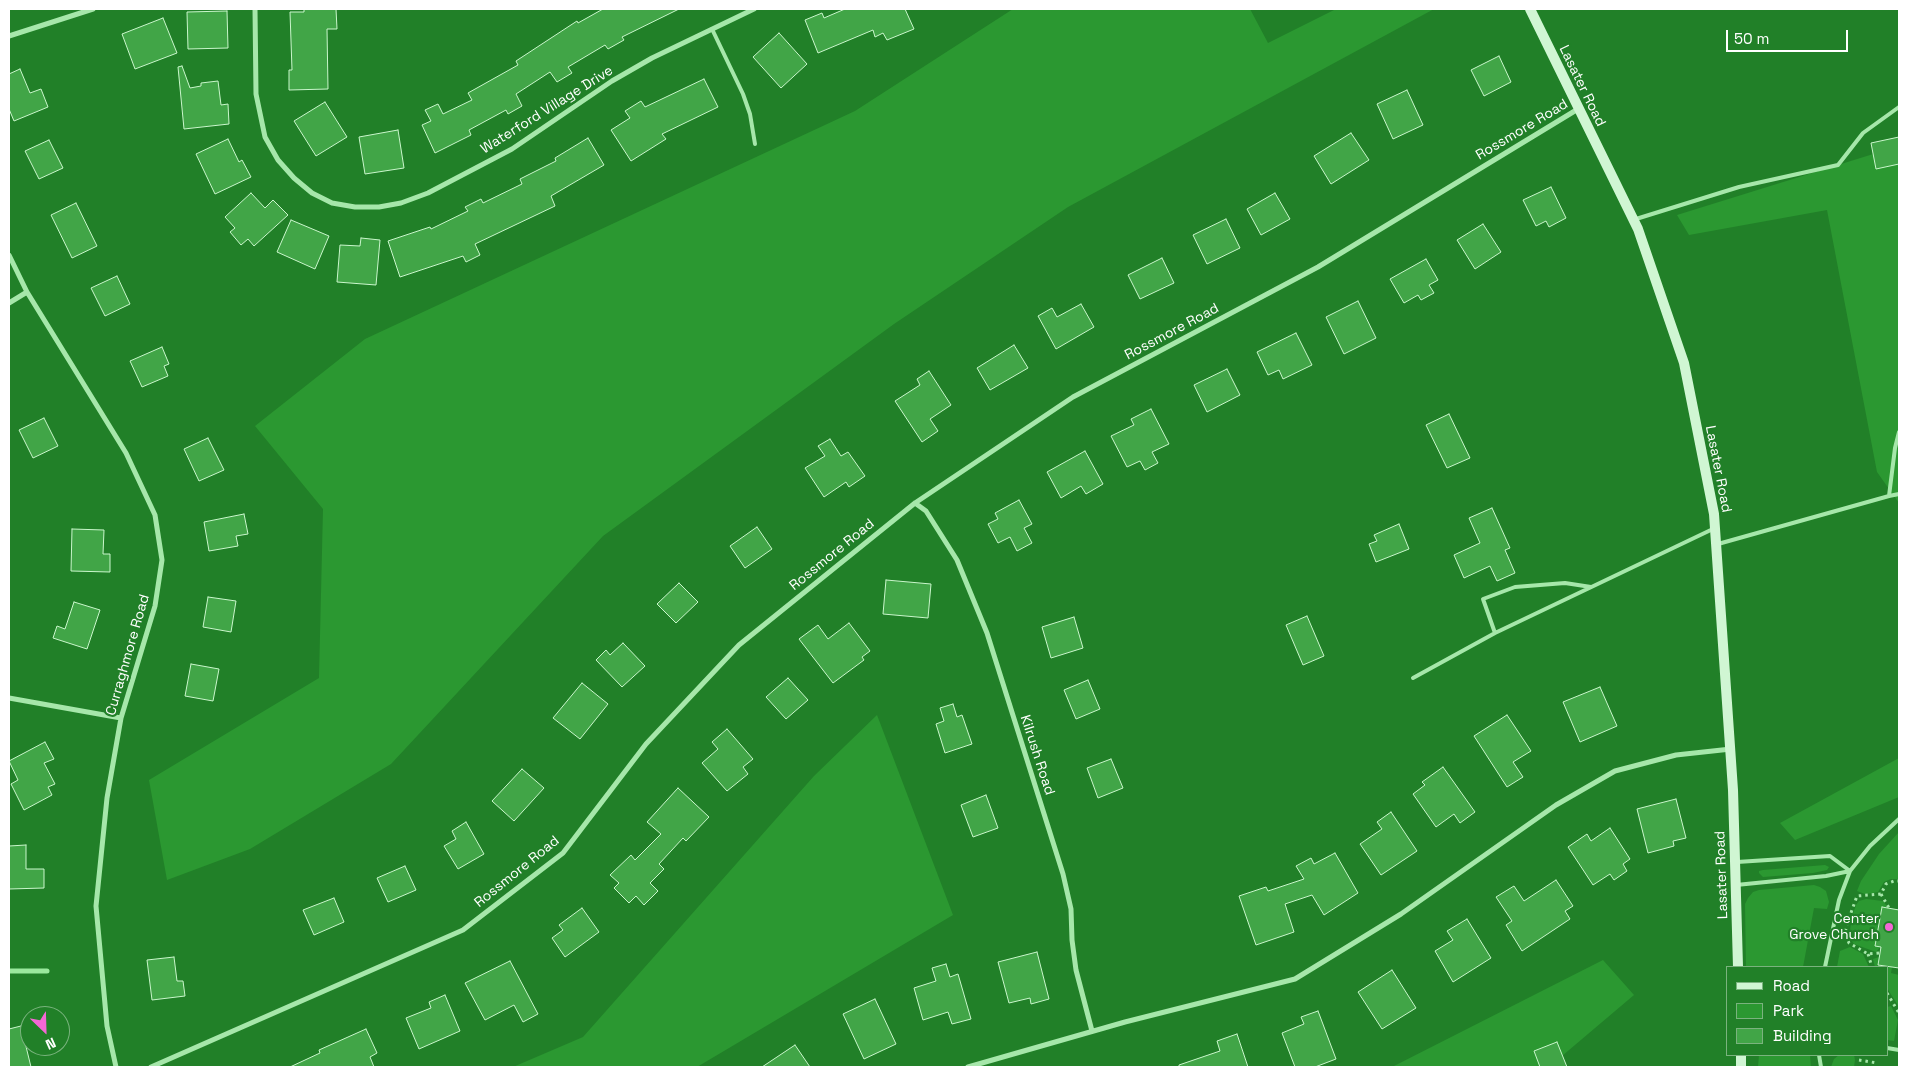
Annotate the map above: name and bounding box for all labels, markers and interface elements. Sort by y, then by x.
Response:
scale bar [1728,20,1850,52]
text: 50 m [1734,29,1769,48]
street label: Lasater Road [1555,43,1609,129]
street label: Waterford Village Drive [478,62,616,158]
street label: Rossmore Road [1473,96,1571,164]
street label: Rossmore Road [1122,300,1222,364]
street label: Lasater Road [1701,424,1735,514]
street label: Rossmore Road [786,516,878,594]
street label: Curraghmore Road [103,592,153,718]
street label: Kilrush Road [1016,713,1058,797]
street label: Lasater Road [1712,831,1732,919]
street label: Rossmore Road [471,833,563,911]
place label: Center Grove Church [1789,911,1879,944]
marker: Center Grove Church [1883,921,1895,933]
legend [1726,966,1888,1056]
text: Road [1773,976,1810,995]
text: Park [1773,1001,1804,1020]
north arrow [20,1006,70,1056]
text: Building [1773,1026,1832,1045]
text: N [43,1034,59,1054]

